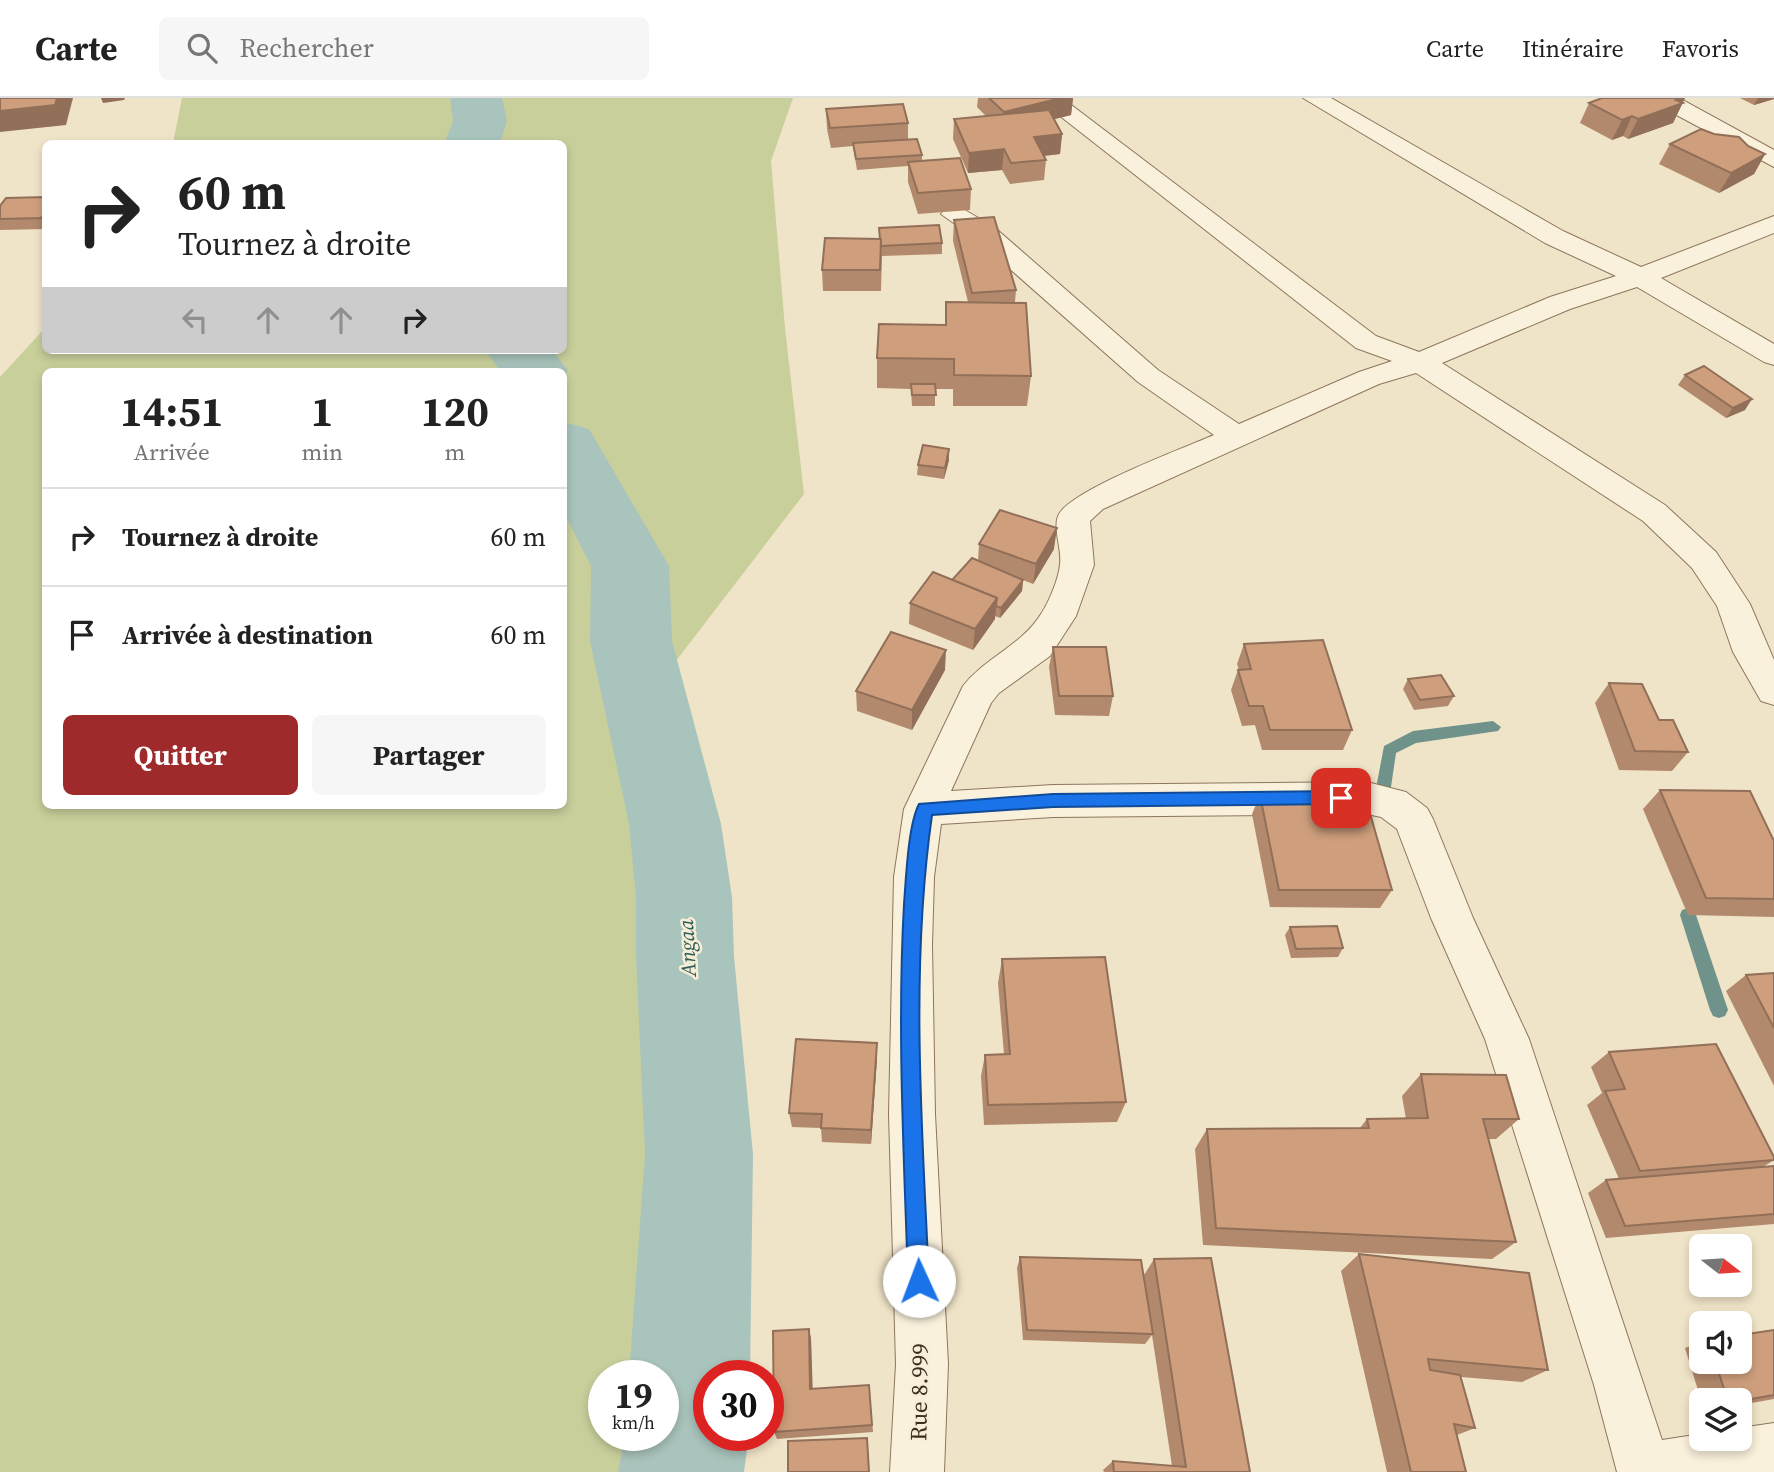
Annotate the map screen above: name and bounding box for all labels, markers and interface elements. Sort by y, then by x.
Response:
search box [159,17,649,80]
text: Carte [35,26,117,71]
icon: search [183,29,221,67]
text: Rechercher [239,30,374,66]
text: Carte [1426,32,1484,65]
text: Itinéraire [1522,32,1624,65]
text: Favoris [1662,32,1739,65]
text: 60 m [178,158,286,225]
icon: right [63,168,154,259]
text: Tournez à droite [178,222,411,266]
icon: left [176,301,214,339]
icon: ahead [249,301,287,339]
icon: ahead [322,301,360,339]
icon: right [395,301,433,339]
text: 14:51 [120,382,224,440]
text: 1 [311,382,334,440]
text: 120 [421,382,489,440]
text: Arrivée [134,436,210,468]
text: min [301,436,343,468]
text: m [445,436,465,468]
icon: right [63,518,101,556]
text: Tournez à droite [122,519,318,555]
text: 60 m [491,519,546,555]
icon: arrive [63,616,101,654]
text: Arrivée à destination [122,617,373,653]
text: 60 m [491,617,546,653]
button: Quitter [63,715,298,795]
button: Partager [312,715,546,795]
pin [1311,768,1371,828]
icon: arrive [1322,779,1360,817]
water label: Angaa [671,919,703,978]
north arrow [1689,1234,1752,1297]
map controls [1689,1234,1752,1451]
position arrow [882,1244,956,1318]
button: sound [1689,1311,1752,1374]
street label: Rue 8.999 [902,1343,936,1441]
speed limit sign: 30 [693,1360,784,1451]
text: 19 [615,1372,652,1420]
button: layers [1689,1388,1752,1451]
text: km/h [612,1410,655,1435]

